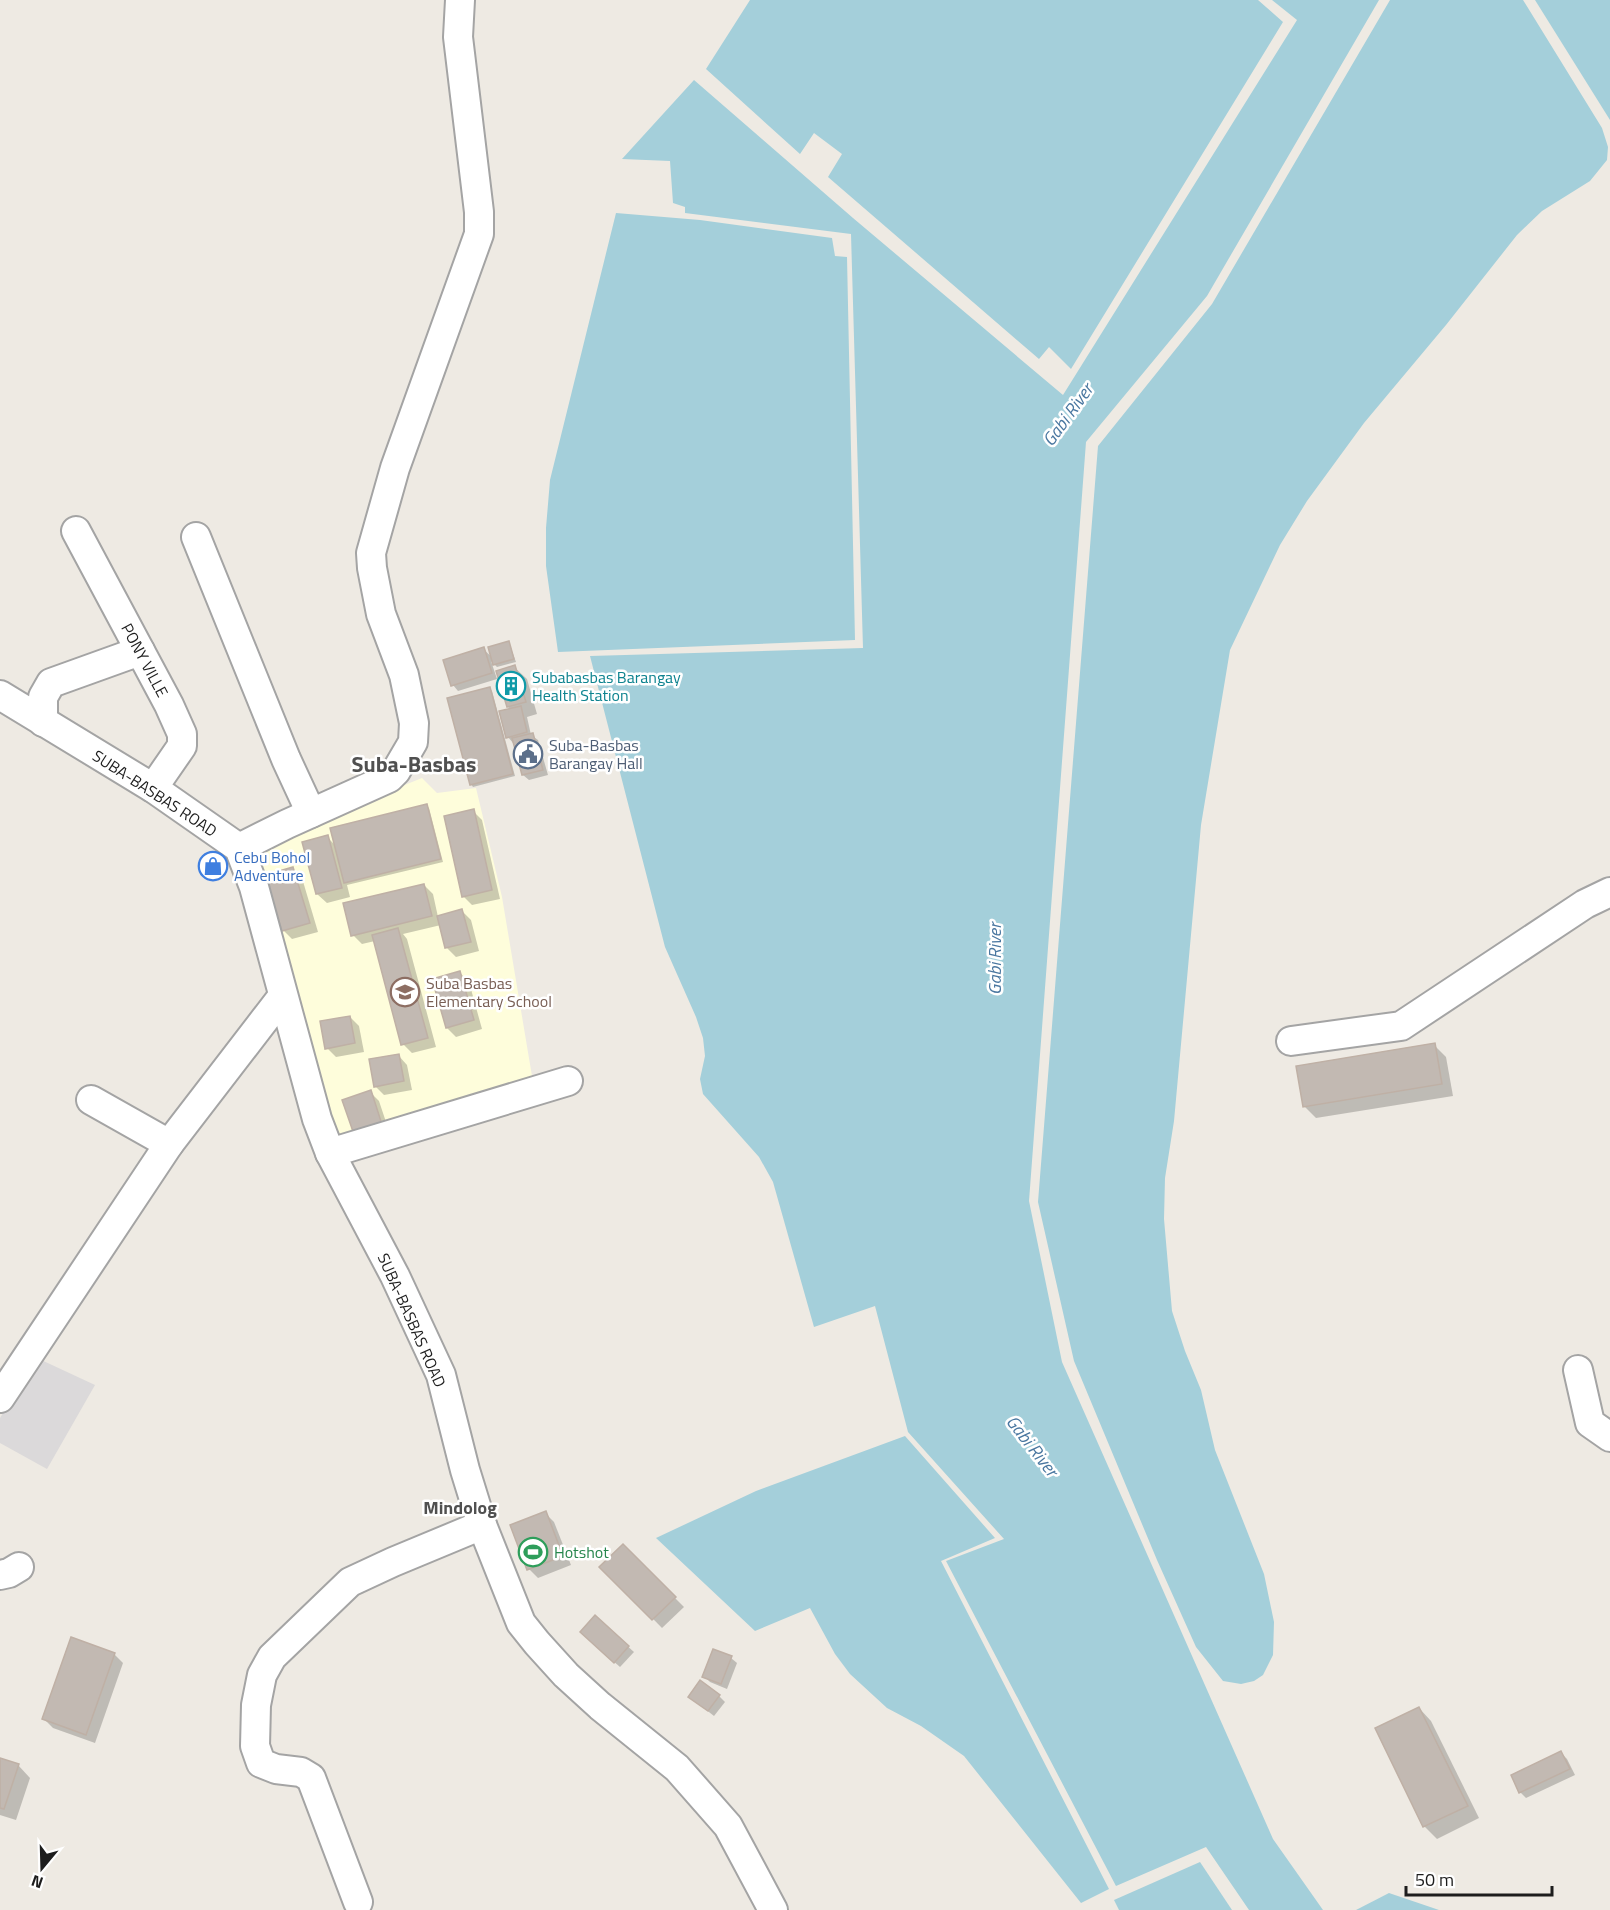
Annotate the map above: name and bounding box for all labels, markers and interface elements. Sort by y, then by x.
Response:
water label: Gabi River [1036,376,1101,452]
street label: PONY VILLE [116,619,175,701]
place label: Subabasbas Barangay Health Station [532,665,681,707]
building icon: Subabasbas Barangay Health Station [495,670,527,702]
place label: Suba-Basbas Barangay Hall [549,733,643,775]
public building icon: Suba-Basbas Barangay Hall [512,738,544,770]
street label: SUBA-BASBAS ROAD [88,744,222,842]
district label: Suba-Basbas [352,747,476,781]
place label: Cebu Bohol Adventure [234,845,310,887]
shop icon: Cebu Bohol Adventure [197,850,229,882]
water label: Gabi River [981,921,1008,995]
place label: Suba Basbas Elementary School [426,971,552,1013]
school or university icon: Suba Basbas Elementary School [389,976,421,1008]
street label: SUBA-BASBAS ROAD [372,1249,452,1391]
water label: Gabi River [1000,1409,1067,1484]
district label: Mindolog [423,1494,497,1521]
sports icon: Hotshot [517,1536,549,1568]
place label: Hotshot [554,1540,609,1564]
north arrow [12,1838,72,1898]
scale bar [1406,1859,1552,1897]
text: 50 m [1415,1866,1454,1893]
text: N [28,1869,46,1895]

